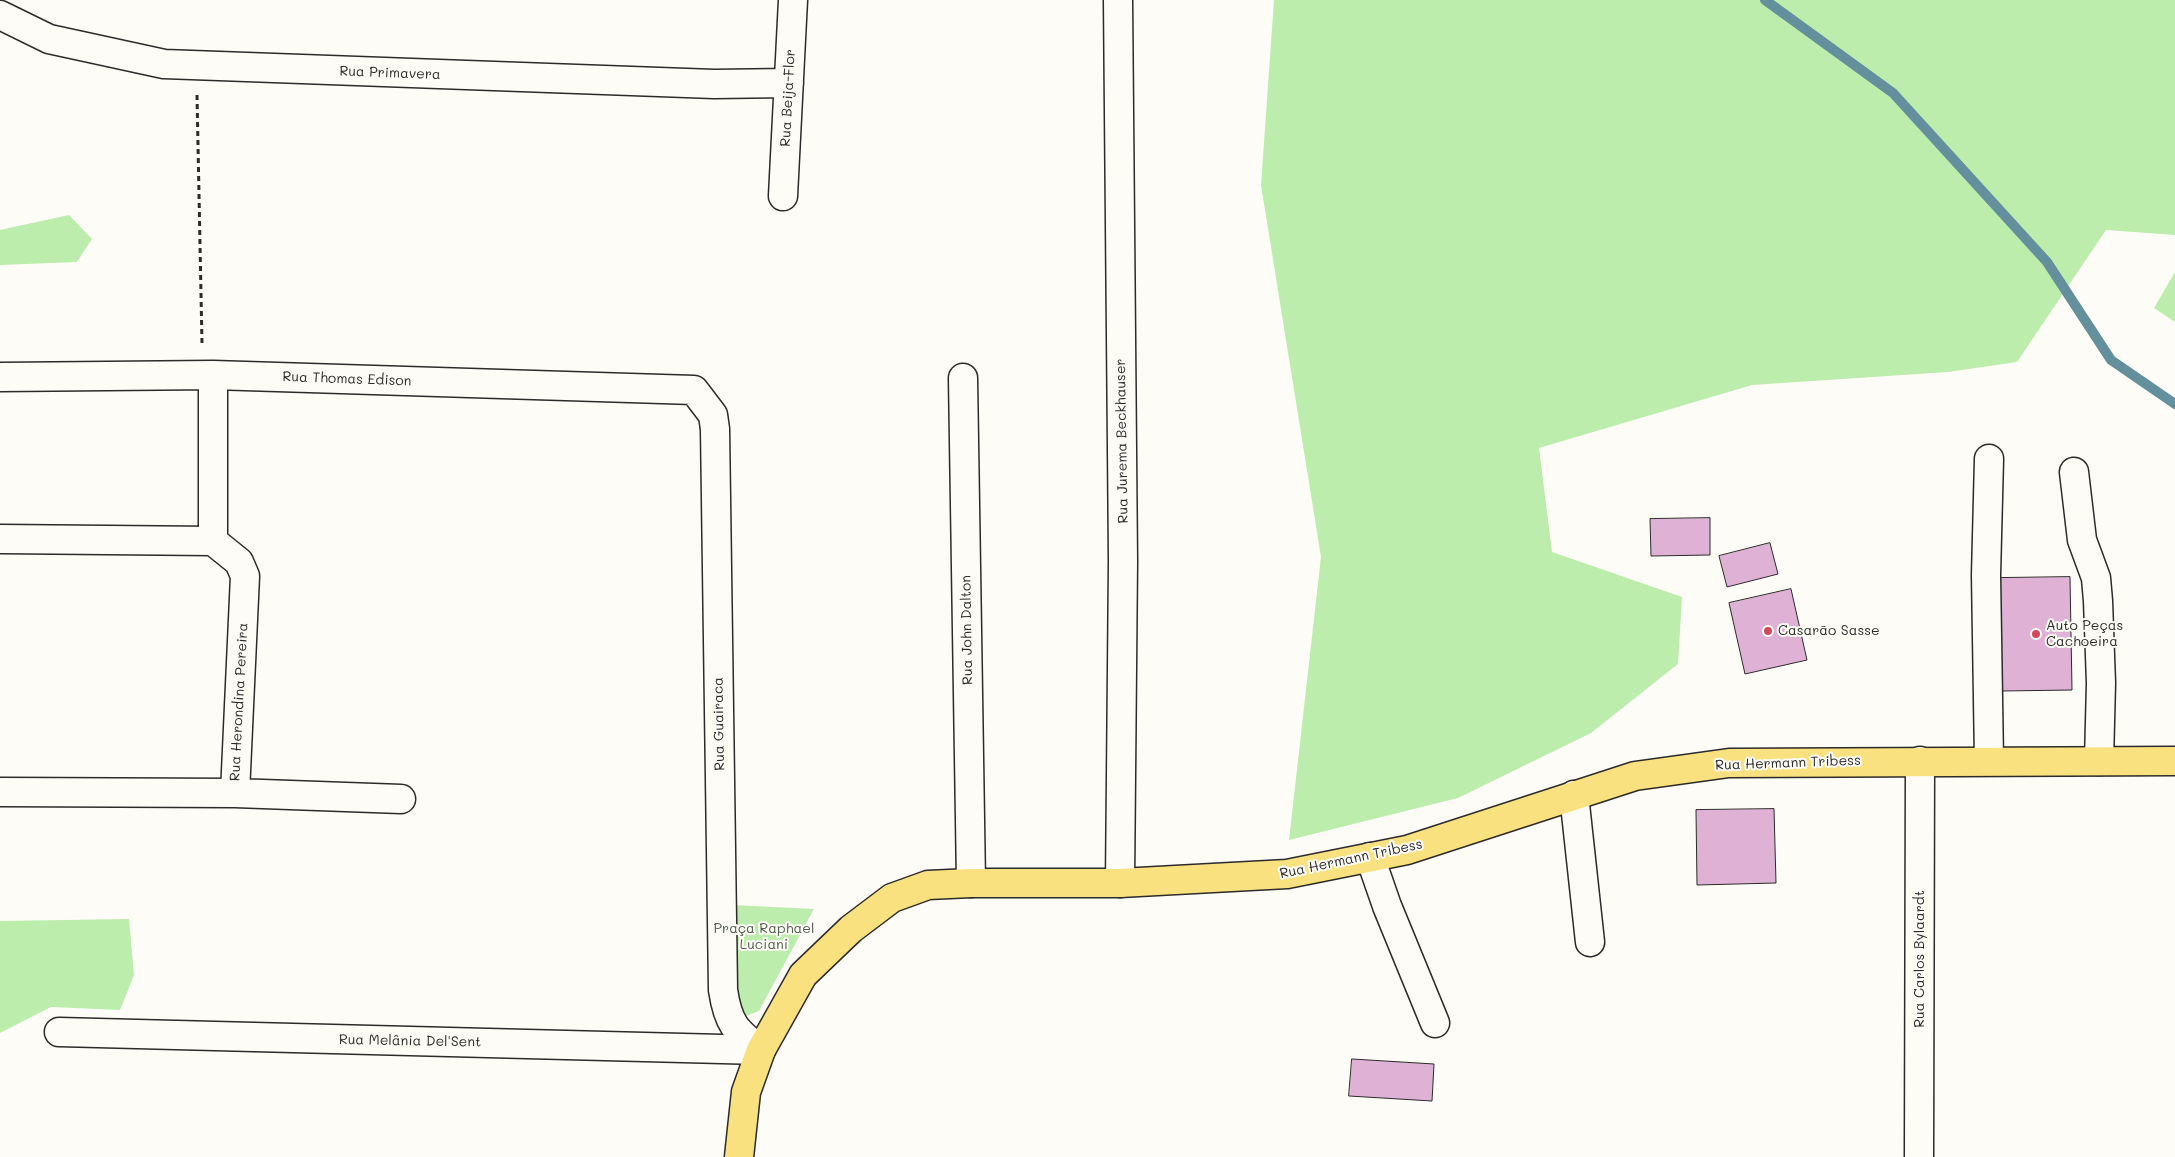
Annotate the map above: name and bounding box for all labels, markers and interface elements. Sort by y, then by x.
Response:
street label: Rua Beija-Flor [777,49,799,147]
street label: Rua Primavera [339,63,441,83]
street label: Rua Jurema Beckhauser [1112,358,1132,524]
street label: Rua Thomas Edison [282,368,412,390]
street label: Rua John Dalton [958,575,976,685]
place label: Auto Peças Cachoeira [2046,618,2123,650]
street label: Rua Herondina Pereira [226,622,252,782]
place label: Casarão Sasse [1778,623,1880,639]
marker: Casarão Sasse [1762,625,1774,637]
marker: Auto Peças Cachoeira [2030,628,2042,640]
street label: Rua Guairaca [710,677,728,771]
street label: Rua Hermann Tribess [1715,752,1861,774]
street label: Rua Hermann Tribess [1278,836,1424,882]
street label: Rua Carlos Bylaardt [1912,890,1928,1028]
park label: Praça Raphael Luciani [714,921,814,954]
street label: Rua Melânia Del'Sent [339,1031,481,1051]

